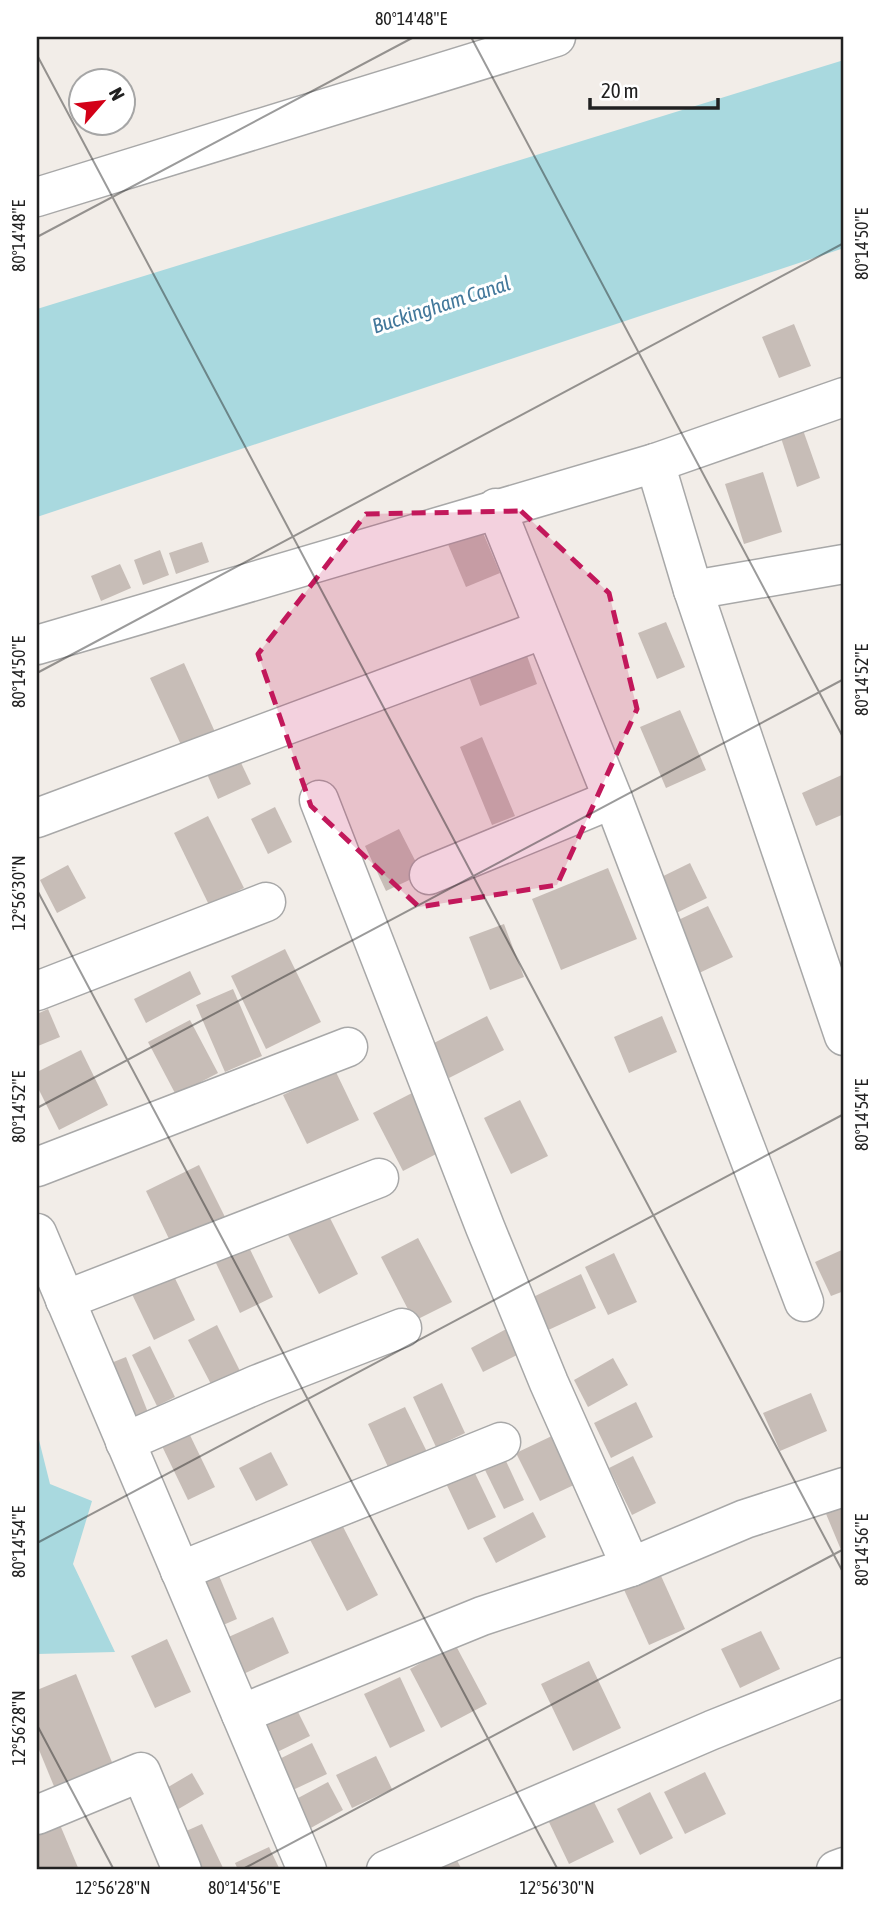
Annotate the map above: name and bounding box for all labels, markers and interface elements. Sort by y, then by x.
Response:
text: 80°14'48"E [375,8,447,29]
north arrow [66,66,136,136]
scale bar [590,66,718,110]
text: 20 m [601,78,639,102]
text: N [105,84,129,104]
text: 80°14'48"E [8,200,29,272]
text: 80°14'50"E [851,208,872,280]
water label: Buckingham Canal [369,270,513,338]
text: 80°14'50"E [8,636,29,708]
text: 80°14'52"E [851,644,872,716]
text: 12°56'30"N [8,855,29,931]
text: 80°14'52"E [8,1071,29,1143]
text: 80°14'54"E [851,1079,872,1151]
text: 80°14'54"E [8,1506,29,1578]
text: 80°14'56"E [851,1514,872,1586]
text: 12°56'28"N [8,1690,29,1766]
text: 12°56'28"N [75,1877,151,1898]
text: 80°14'56"E [208,1877,280,1898]
text: 12°56'30"N [519,1877,595,1898]

